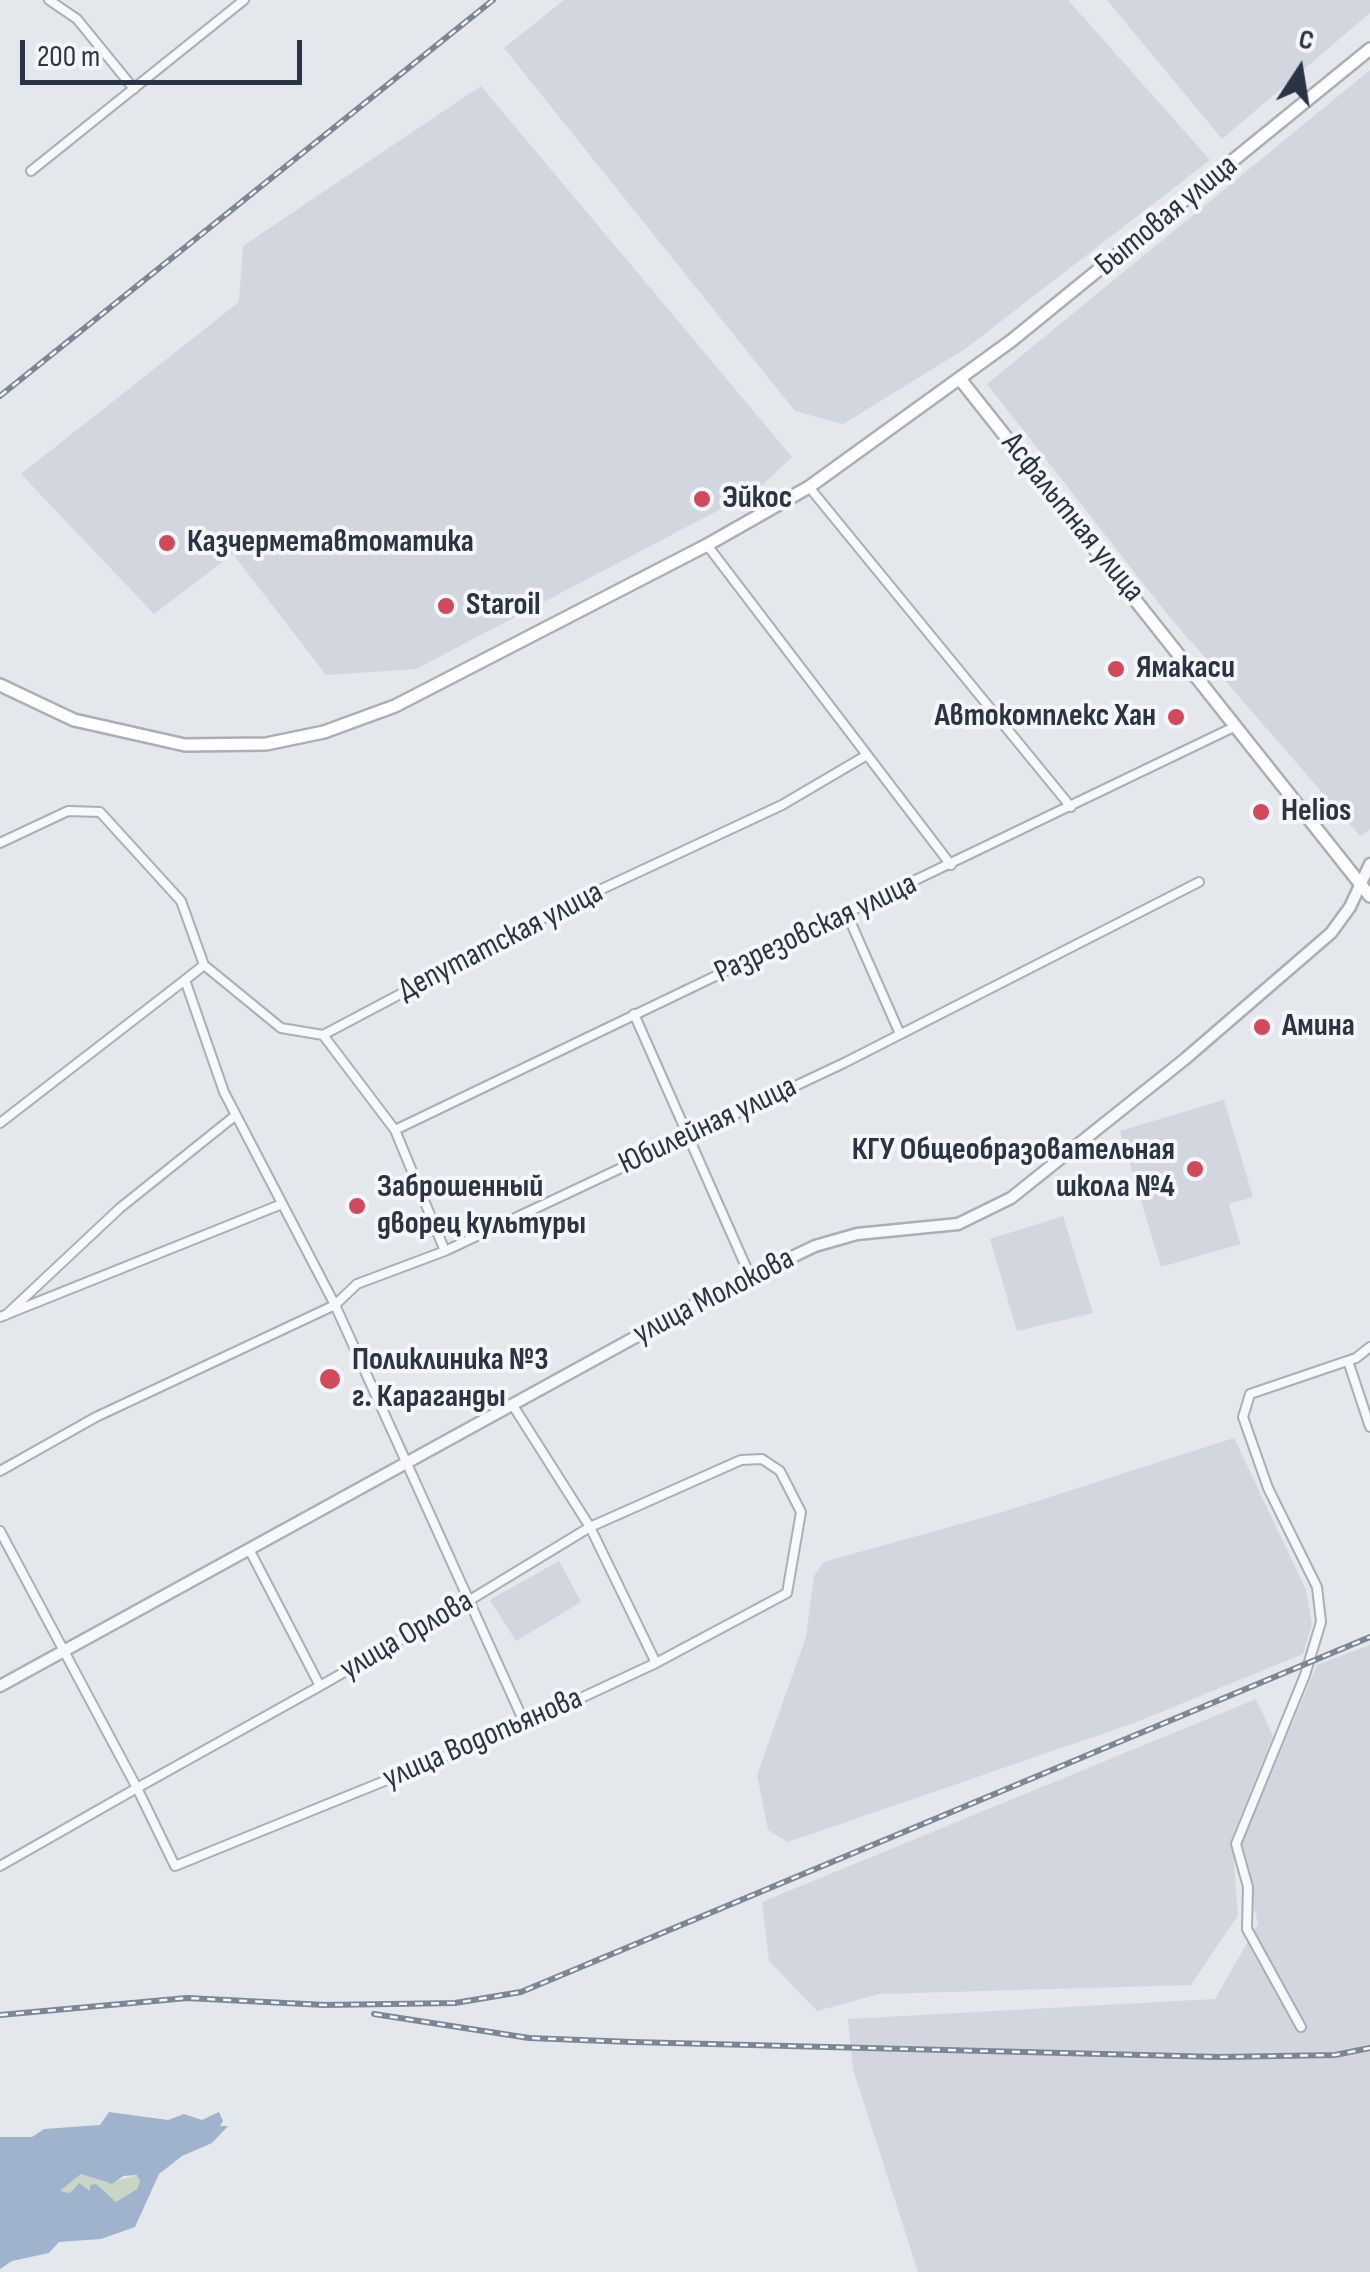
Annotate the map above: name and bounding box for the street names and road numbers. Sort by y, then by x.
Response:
street label: Бытовая улица [1088,147,1246,285]
street label: Асфальтная улица [992,426,1152,610]
street label: Разрезовская улица [709,865,923,993]
street label: Депутатская улица [392,874,610,1010]
street label: Юбилейная улица [613,1068,803,1184]
street label: улица Молокова [627,1240,801,1354]
street label: улица Орлова [334,1583,480,1689]
street label: улица Водопьянова [378,1680,588,1798]

